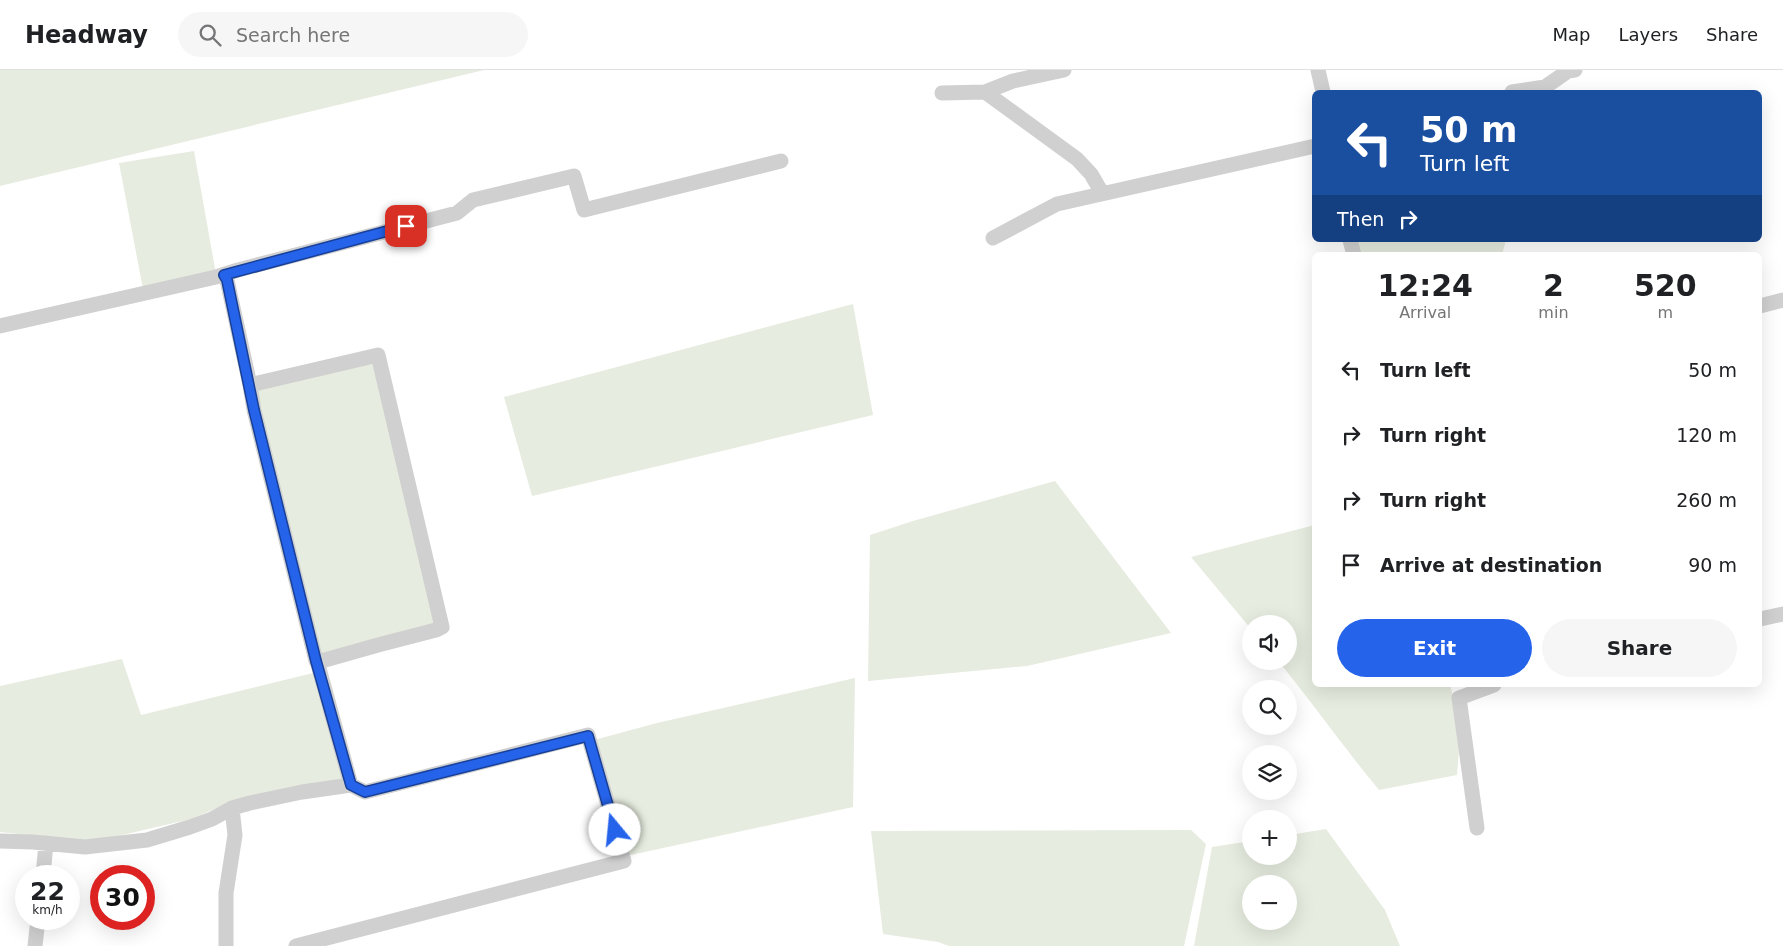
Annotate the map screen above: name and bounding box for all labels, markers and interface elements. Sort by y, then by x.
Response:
search box [178,12,528,57]
text: Headway [25,21,148,49]
icon: search [196,21,224,49]
text: Search here [236,24,350,46]
text: Map [1552,24,1590,45]
text: Layers [1618,24,1678,45]
text: Share [1706,24,1758,45]
icon: left [1337,110,1402,175]
text: 50 m [1420,110,1517,150]
text: Turn left [1420,151,1509,176]
pin [385,205,427,247]
icon: right [1394,205,1422,233]
text: Then [1337,208,1384,230]
icon: arrive [392,212,420,240]
text: 12:24 [1377,268,1473,303]
text: 2 [1543,268,1564,303]
text: 520 [1634,268,1697,303]
text: Arrival [1399,303,1451,322]
text: min [1538,303,1569,322]
text: m [1657,303,1673,322]
icon: left [1337,356,1365,384]
text: Turn left [1380,359,1471,381]
text: 50 m [1688,359,1737,381]
icon: right [1337,421,1365,449]
text: Turn right [1380,424,1486,446]
text: 120 m [1676,424,1737,446]
icon: right [1337,486,1365,514]
text: Turn right [1380,489,1486,511]
text: 260 m [1676,489,1737,511]
icon: arrive [1337,551,1365,579]
text: Arrive at destination [1380,554,1602,576]
text: 90 m [1688,554,1737,576]
map controls [1242,615,1297,930]
button: sound [1242,615,1297,670]
button: Exit [1337,619,1532,677]
button: Share [1542,619,1737,677]
button: search [1242,680,1297,735]
button: layers [1242,745,1297,800]
position arrow [588,803,640,855]
button: + [1242,810,1297,865]
speed limit sign: 30 [90,865,155,930]
button: − [1242,875,1297,930]
text: 22 [30,877,65,906]
text: km/h [32,903,63,917]

